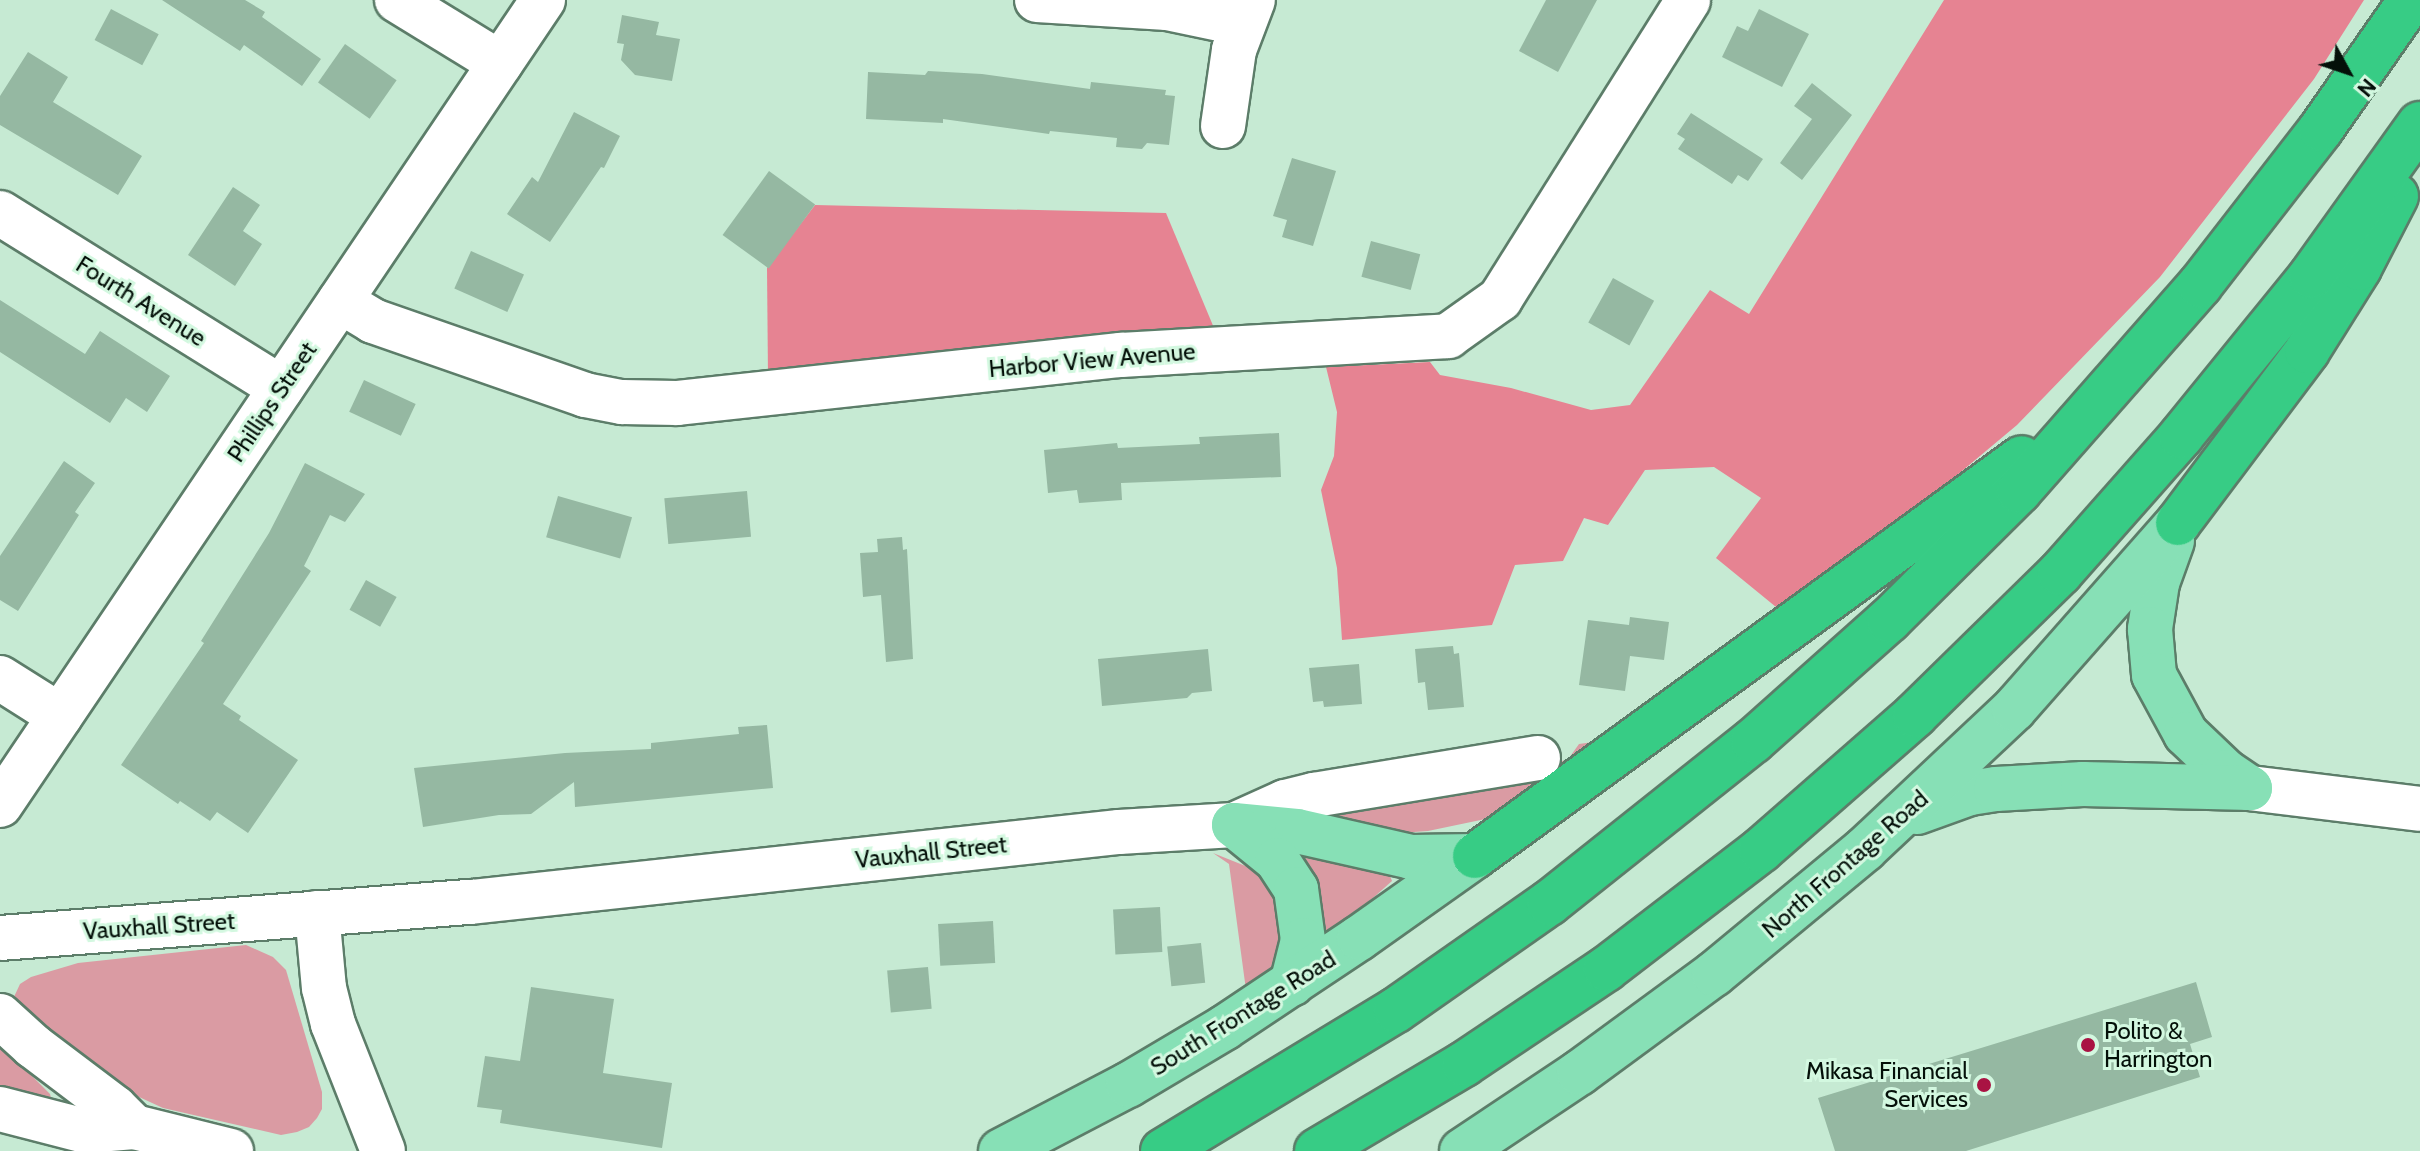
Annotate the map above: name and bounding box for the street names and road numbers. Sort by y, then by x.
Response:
street label: Fourth Avenue [71,250,211,352]
street label: Phillips Street [221,337,323,467]
street label: Harbor View Avenue [987,337,1197,383]
street label: North Frontage Road [1756,784,1934,944]
street label: Vauxhall Street [854,830,1008,874]
street label: Vauxhall Street [82,906,236,946]
street label: South Frontage Road [1145,944,1341,1082]

